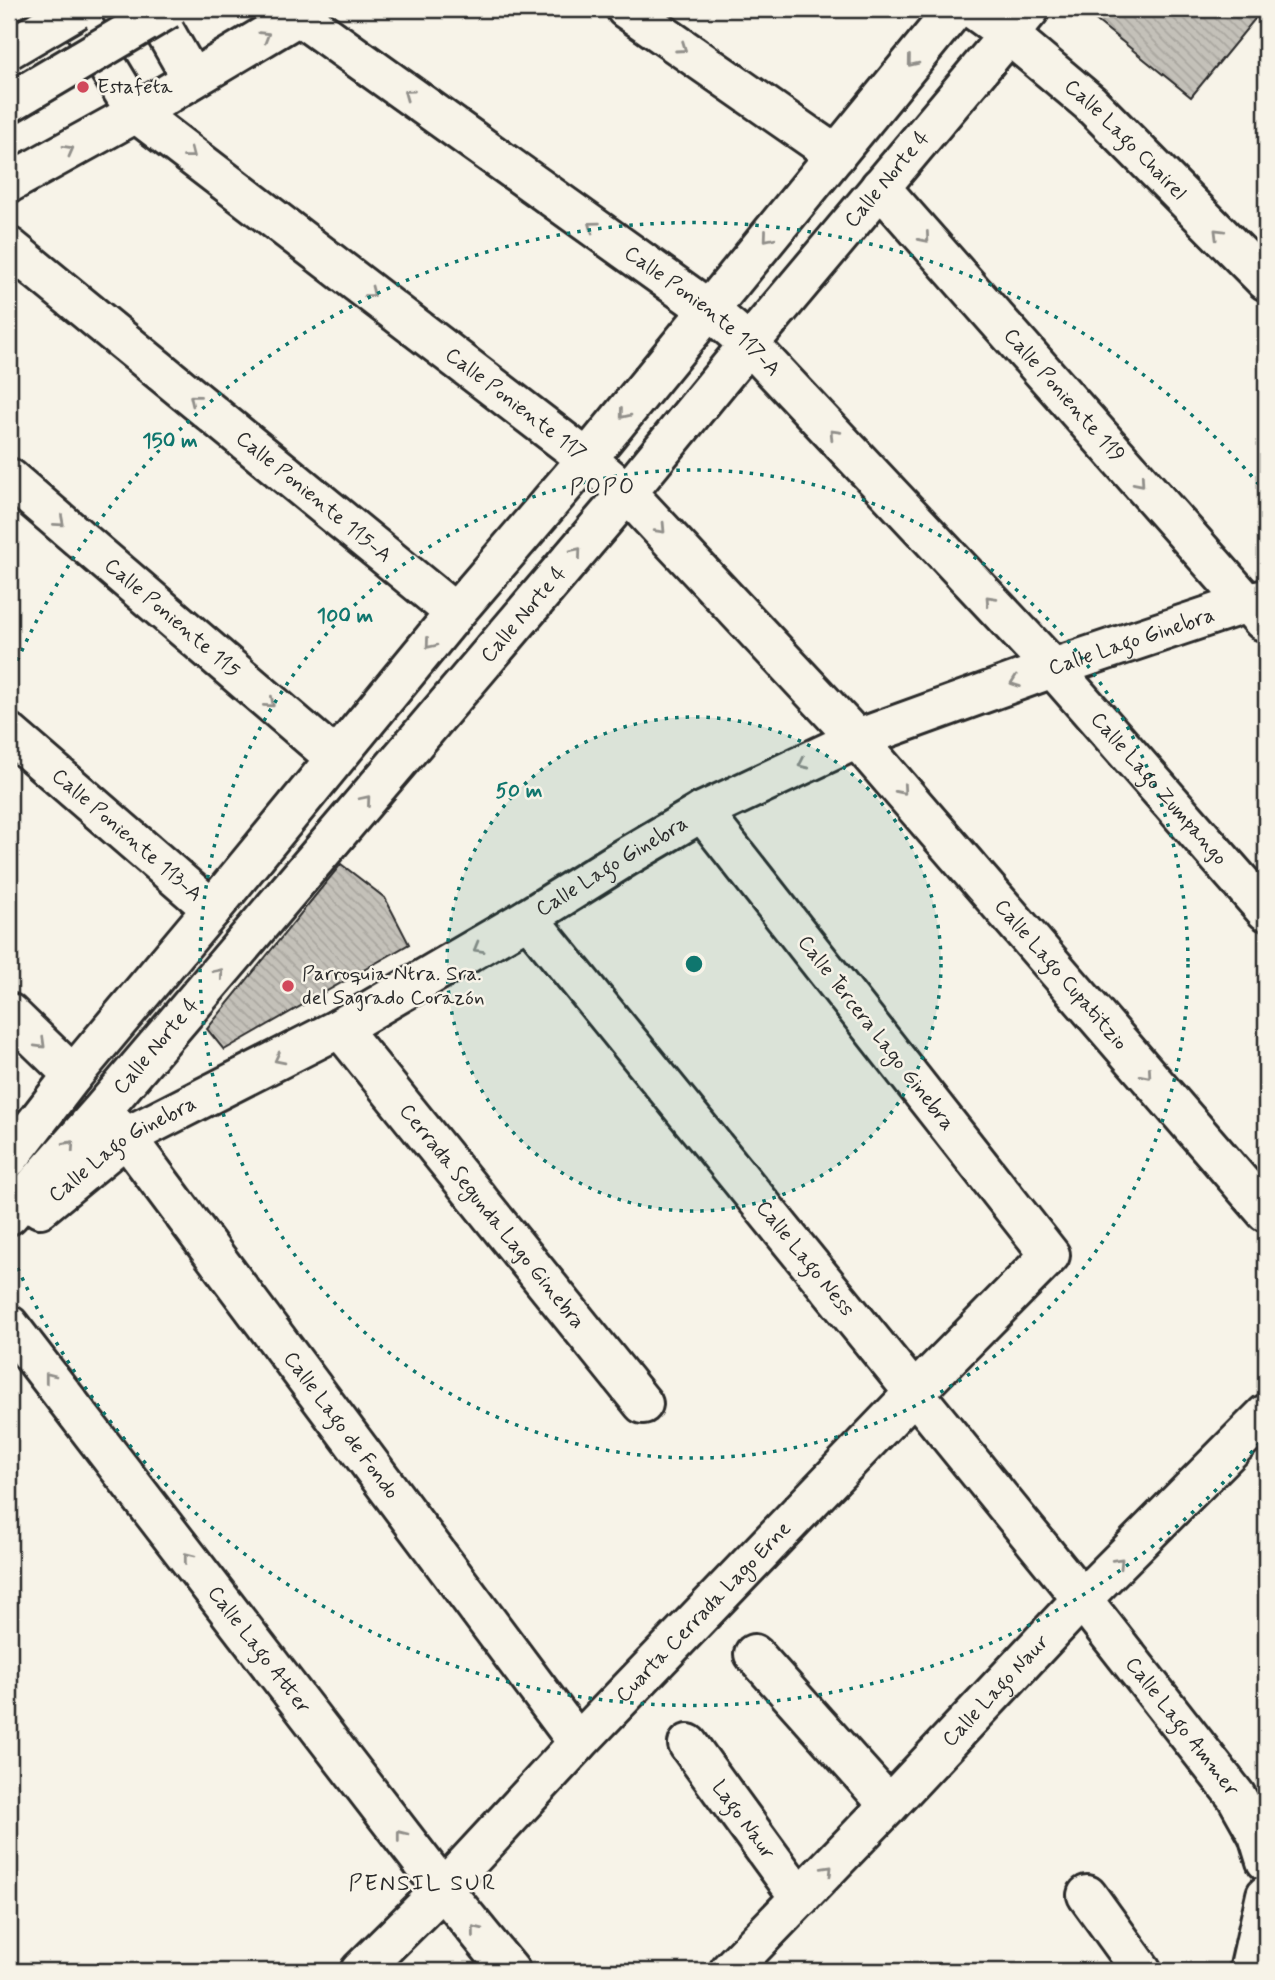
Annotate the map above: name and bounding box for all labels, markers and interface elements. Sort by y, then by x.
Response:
one-way arrow [258,31,271,44]
one-way arrow [674,40,687,52]
one-way arrow [908,53,920,66]
place label: Estafeta [97,73,173,101]
street label: Calle Lago Chairel [1058,73,1192,206]
marker: Estafeta [75,79,91,95]
one-way arrow [403,89,416,102]
street label: Calle Norte 4 [838,125,936,234]
one-way arrow [61,145,74,158]
one-way arrow [183,146,195,159]
one-way arrow [588,222,601,234]
one-way arrow [1214,228,1227,241]
one-way arrow [763,230,776,242]
one-way arrow [917,230,929,243]
street label: Calle Poniente 117-A [618,239,787,383]
one-way arrow [363,284,375,297]
street label: Calle Poniente 119 [997,322,1131,469]
street label: Calle Poniente 117 [439,341,592,467]
one-way arrow [190,395,203,407]
one-way arrow [619,406,632,418]
street label: Calle Poniente 115-A [230,425,398,569]
text: 150 m [142,427,198,455]
one-way arrow [830,429,843,442]
district label: POPO [570,473,636,503]
one-way arrow [1132,474,1144,487]
one-way arrow [52,514,65,526]
one-way arrow [652,521,665,534]
one-way arrow [569,547,581,560]
street label: Calle Poniente 115 [98,552,246,684]
street label: Calle Norte 4 [474,560,573,669]
one-way arrow [985,595,998,608]
street label: Calle Lago Ginebra [1045,601,1218,682]
text: 100 m [317,602,373,630]
one-way arrow [426,635,438,648]
one-way arrow [1010,673,1022,687]
one-way arrow [262,695,275,707]
street label: Calle Lago Zumpango [1084,706,1234,872]
one-way arrow [798,756,810,770]
street label: Calle Poniente 113-A [45,762,208,908]
text: 50 m [496,777,543,805]
one-way arrow [894,782,906,795]
one-way arrow [358,795,370,808]
street label: Calle Lago Ginebra [531,809,693,924]
street label: Calle Lago Cupatitzio [988,893,1134,1056]
street label: Calle Tercera Lago Ginebra [790,930,961,1137]
one-way arrow [472,939,485,952]
centre of rings [682,952,706,976]
place label: Parroquia Ntra. Sra. del Sagrado Corazón [302,960,485,1012]
one-way arrow [211,968,223,981]
marker: Parroquia Ntra. Sra. del Sagrado Corazón [280,978,296,994]
street label: Calle Norte 4 [107,992,206,1101]
one-way arrow [33,1036,46,1049]
one-way arrow [274,1051,286,1064]
one-way arrow [1139,1065,1151,1078]
street label: Calle Lago Ginebra [43,1089,201,1209]
street label: Cerrada Segunda Lago Ginebra [393,1098,591,1335]
one-way arrow [62,1141,75,1154]
street label: Calle Lago Ness [749,1195,861,1323]
street label: Calle Lago de Fondo [277,1346,405,1505]
one-way arrow [44,1372,57,1385]
street label: Cuarta Cerrada Lago Erne [610,1515,798,1709]
one-way arrow [183,1553,196,1565]
one-way arrow [1110,1557,1123,1570]
street label: Calle Lago Atter [201,1580,317,1720]
street label: Calle Lago Naur [936,1628,1056,1753]
street label: Calle Lago Ammer [1118,1651,1245,1802]
street label: Lago Naur [705,1775,782,1865]
one-way arrow [397,1830,410,1842]
one-way arrow [819,1865,832,1878]
district label: PENSIL SUR [349,1869,497,1899]
one-way arrow [472,1925,485,1937]

